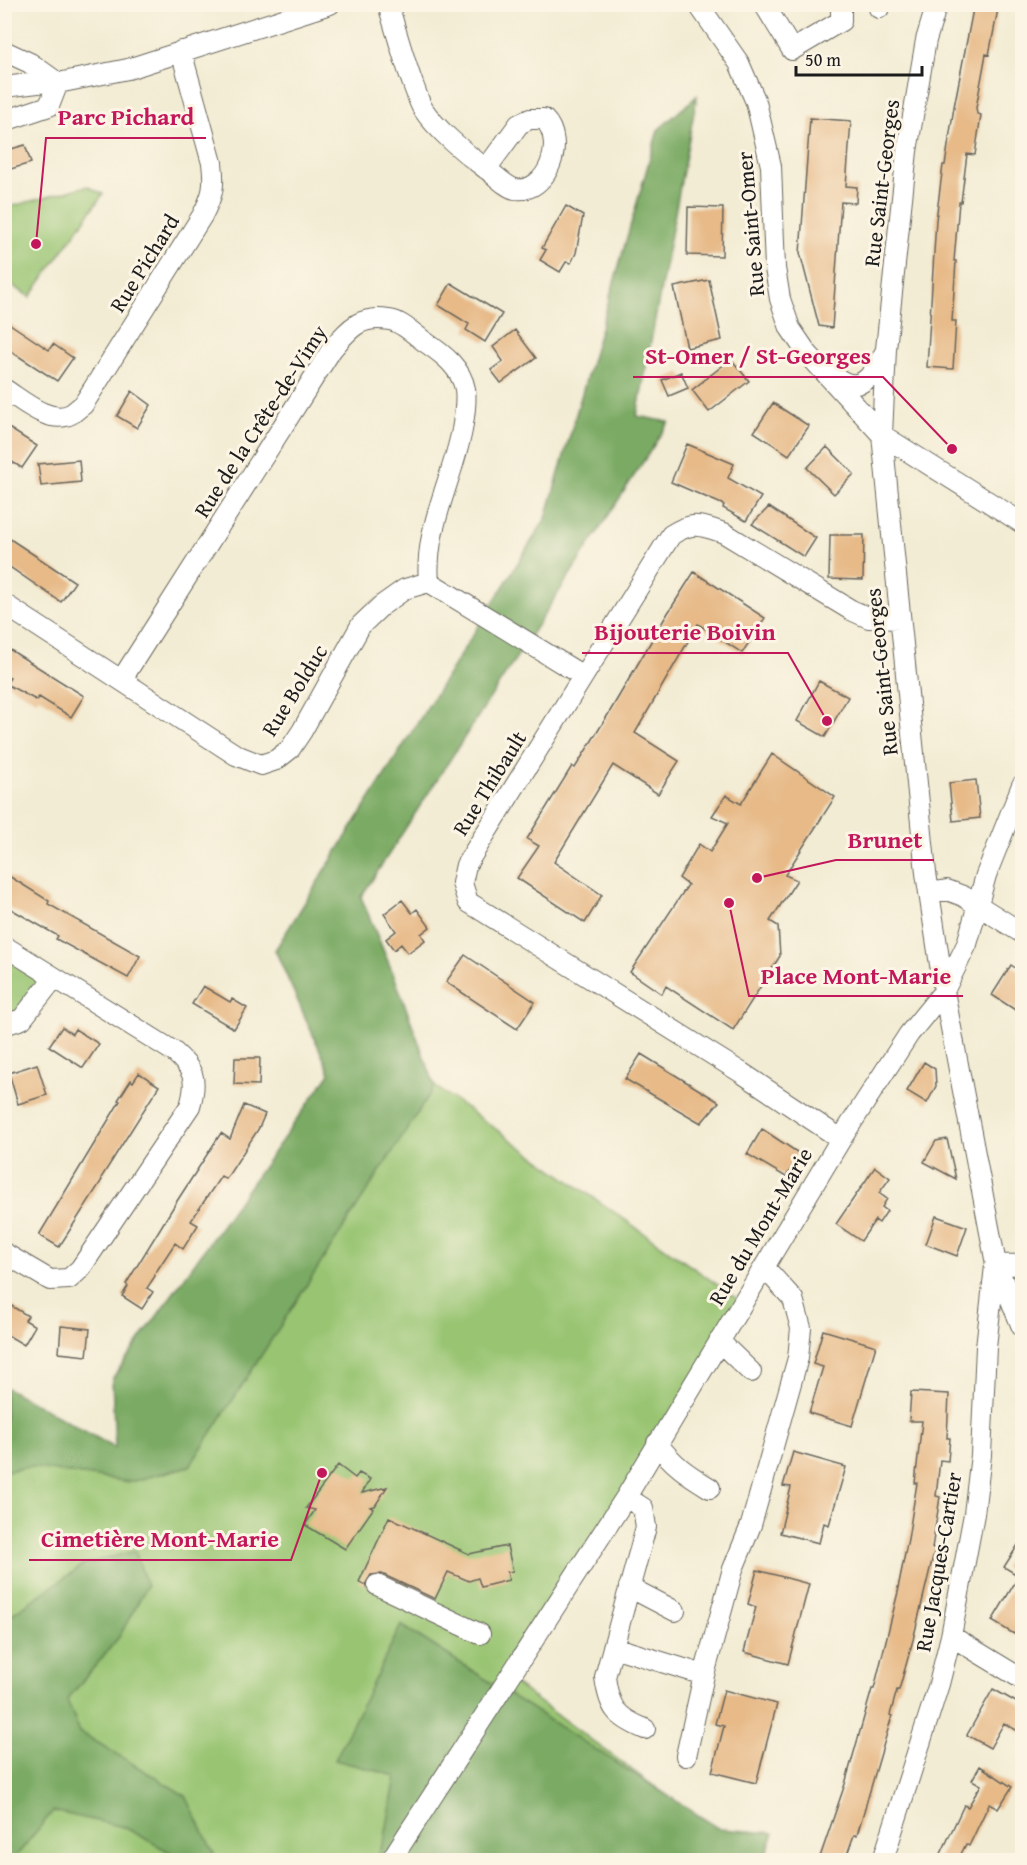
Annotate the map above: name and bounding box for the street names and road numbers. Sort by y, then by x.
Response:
street label: Rue Saint-Georges [855,98,907,268]
street label: Rue Saint-Omer [728,150,772,298]
street label: Rue Pichard [101,207,187,318]
street label: Rue de la Crête-de-Vimy [186,318,334,524]
street label: Rue Saint-Georges [856,587,906,757]
street label: Rue Bolduc [253,638,335,742]
street label: Rue Thibault [444,724,534,842]
street label: Rue du Mont-Marie [700,1141,820,1311]
street label: Rue Jacques-Cartier [906,1470,970,1654]

